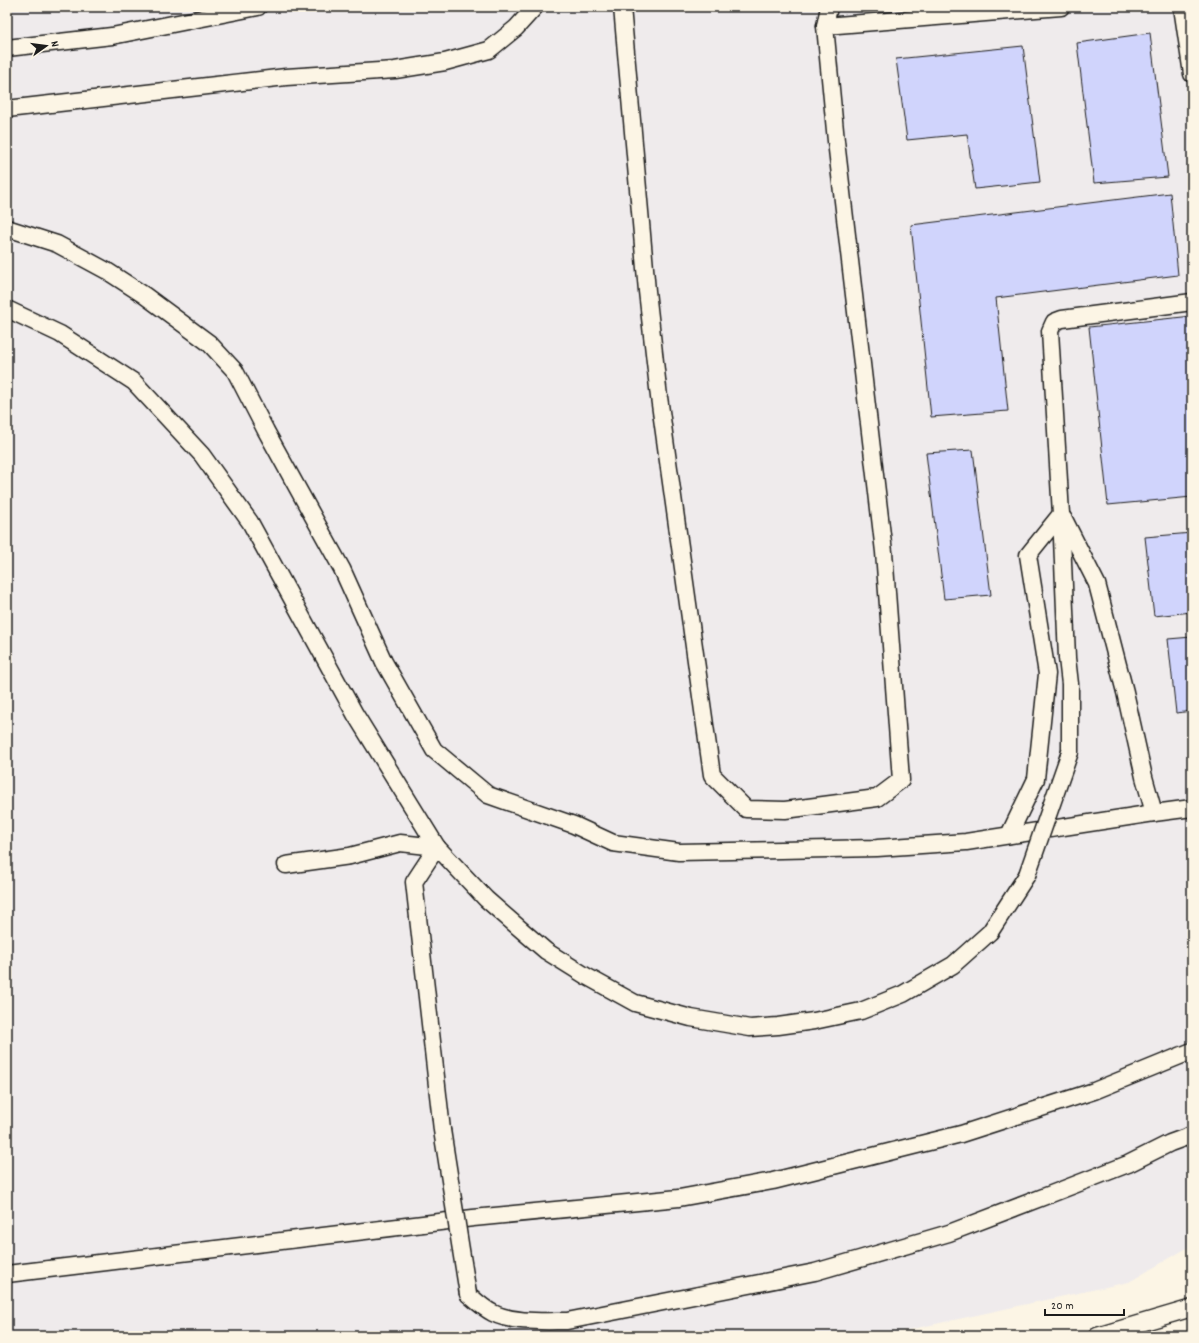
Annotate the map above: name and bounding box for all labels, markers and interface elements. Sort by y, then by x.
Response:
north arrow [26,26,66,66]
text: N [45,39,62,49]
scale bar [1045,1291,1124,1317]
text: 20 m [1051,1298,1074,1315]

